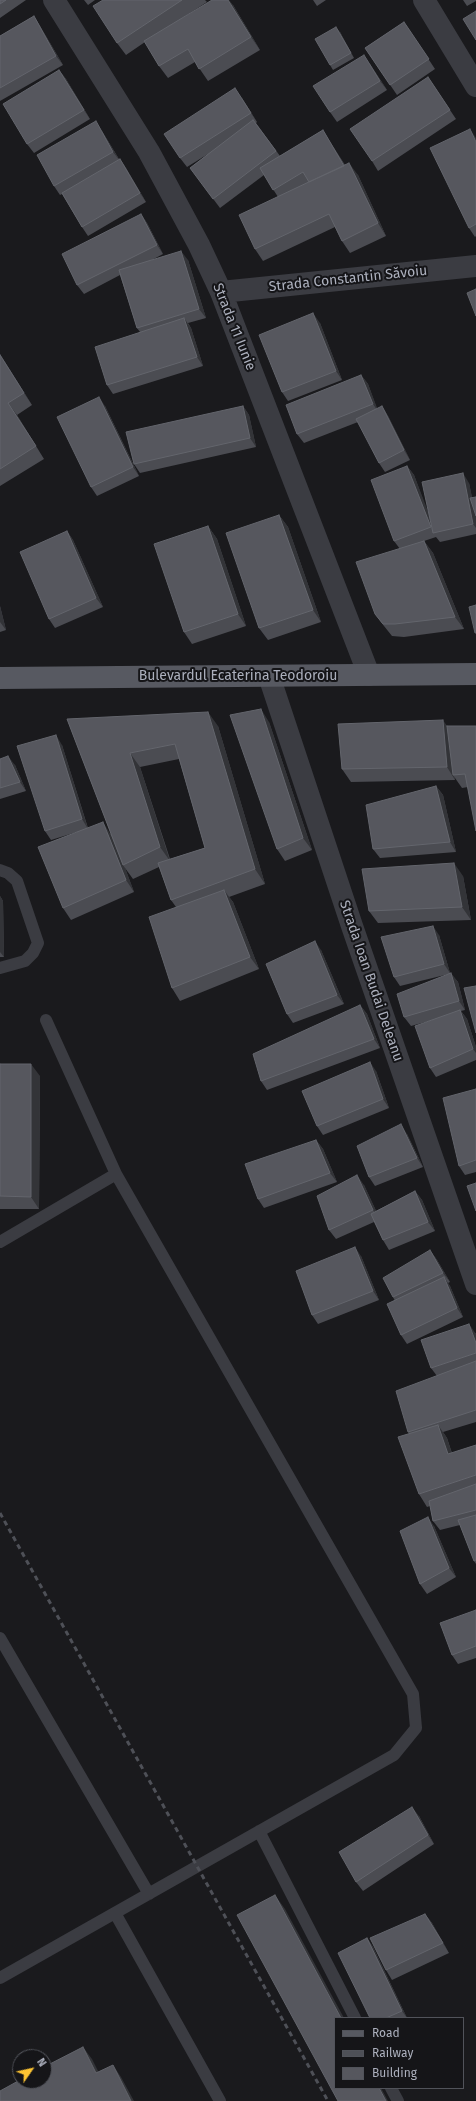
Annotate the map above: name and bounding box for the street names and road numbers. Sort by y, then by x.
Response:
street label: Strada Constantin Săvoiu [268,262,428,296]
street label: Strada 11 Iunie [209,281,259,373]
street label: Bulevardul Ecaterina Teodoroiu [139,668,337,684]
street label: Strada Ioan Budai Deleanu [336,898,406,1064]

